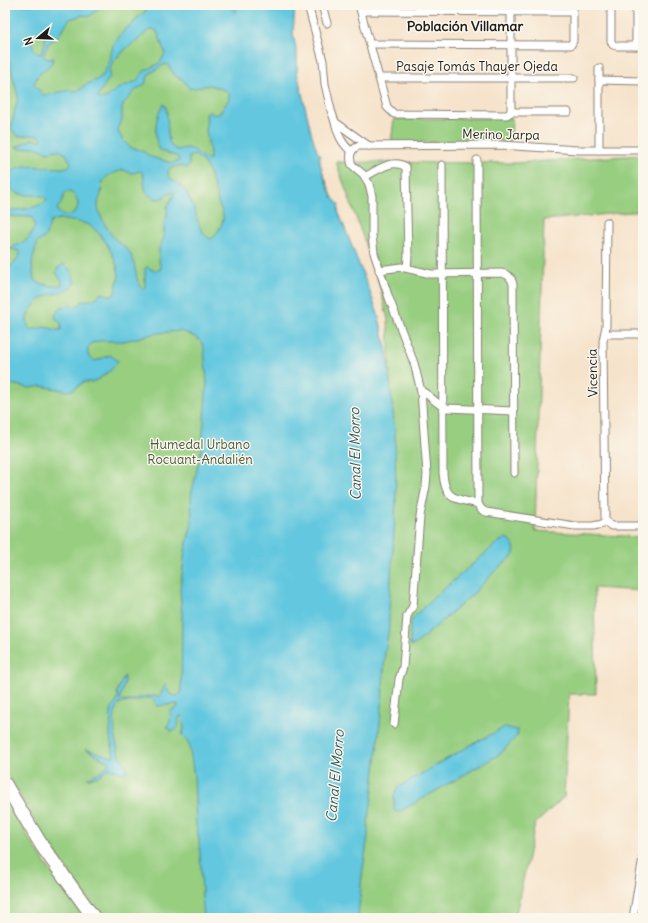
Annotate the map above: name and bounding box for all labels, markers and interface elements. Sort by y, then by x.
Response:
district label: Población Villamar [407,17,524,35]
north arrow [18,18,58,58]
text: N [21,35,36,47]
street label: Pasaje Tomás Thayer Ojeda [396,58,558,75]
street label: Merino Jarpa [462,125,540,144]
street label: Vicencia [584,348,601,398]
water label: Canal El Morro [345,406,365,500]
park label: Humedal Urbano Rocuant-Andalién [147,436,253,468]
water label: Canal El Morro [322,728,348,823]

